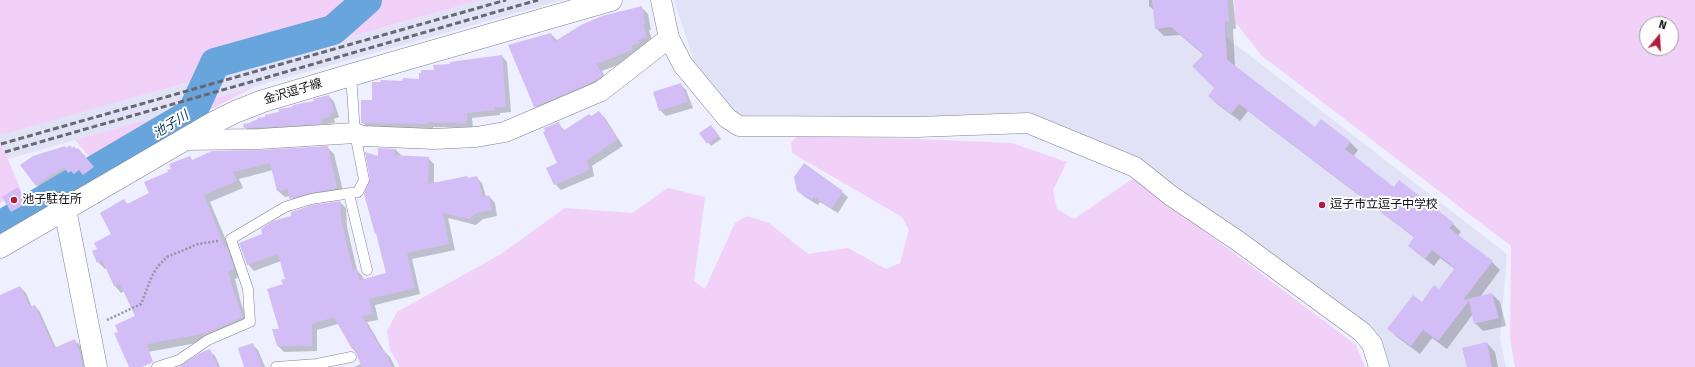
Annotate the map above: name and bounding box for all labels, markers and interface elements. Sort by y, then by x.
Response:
north arrow [1639,16,1679,56]
text: N [1657,18,1668,32]
street label: 金沢逗子線 [262,76,324,108]
water label: 池子川 [150,108,192,142]
place label: 池子駐在所 [22,193,82,207]
marker: 池子駐在所 [9,195,19,205]
place label: 逗子市立逗子中学校 [1330,198,1438,212]
marker: 逗子市立逗子中学校 [1317,200,1327,210]

